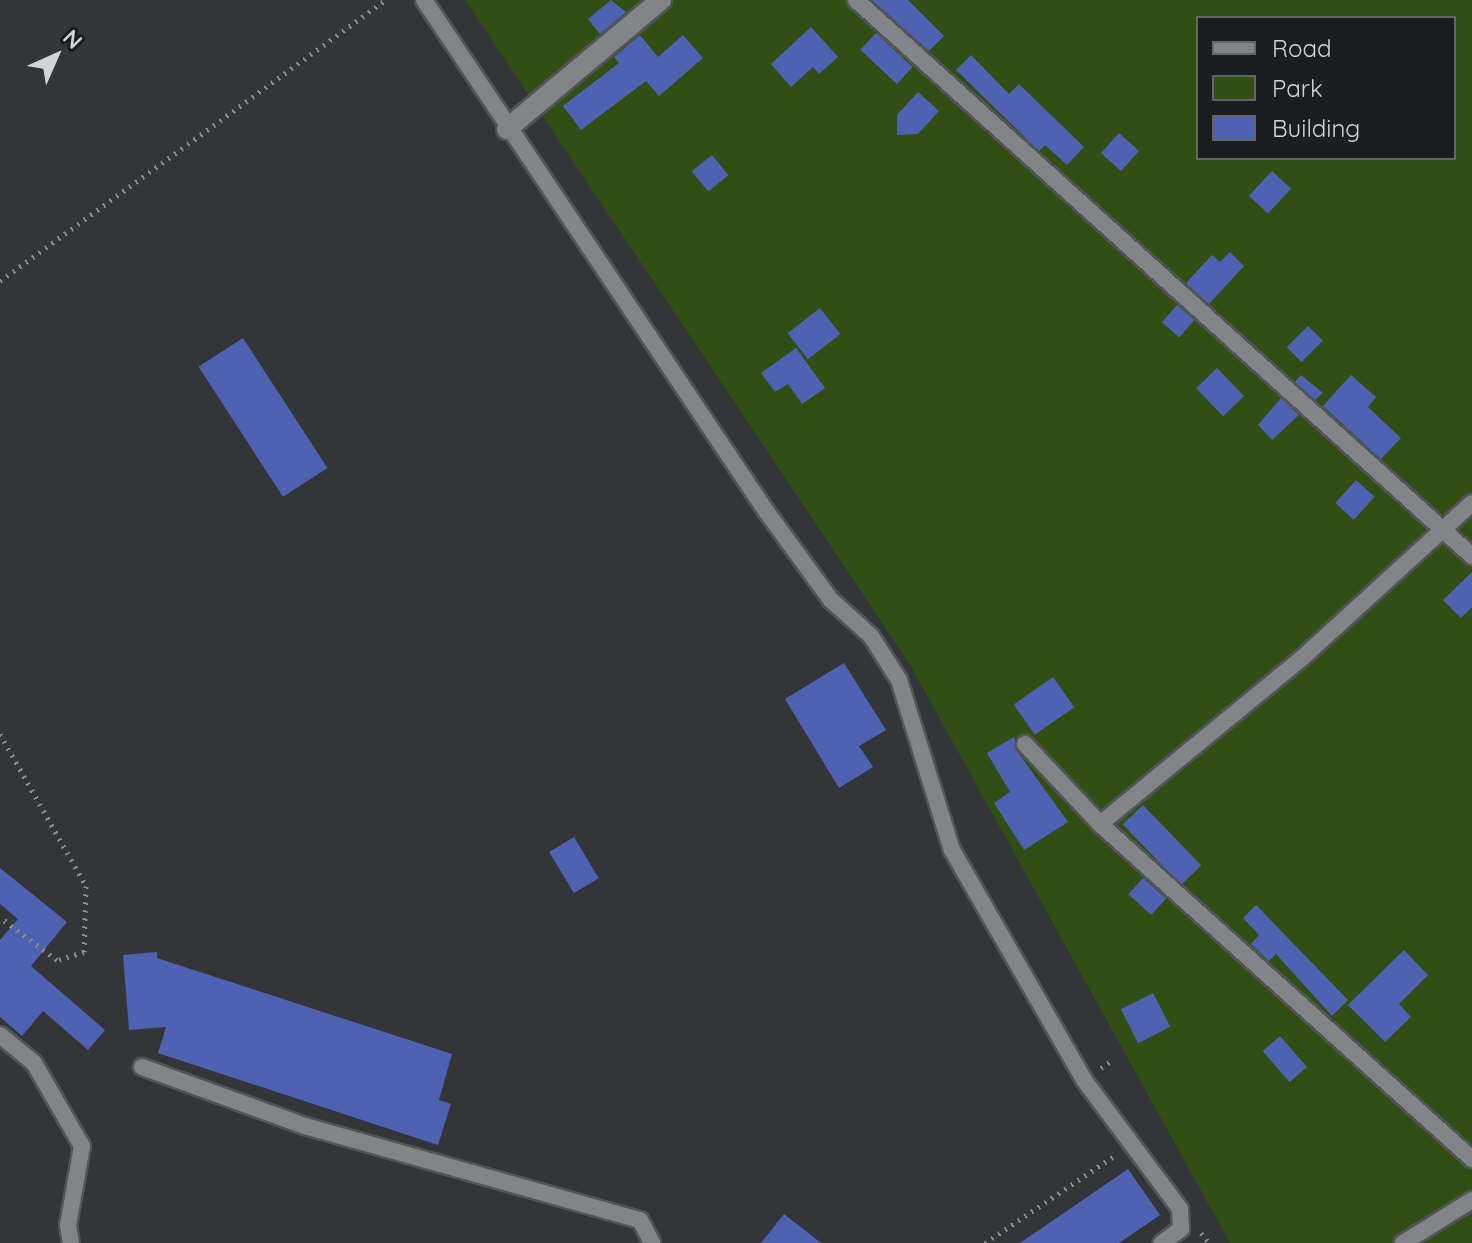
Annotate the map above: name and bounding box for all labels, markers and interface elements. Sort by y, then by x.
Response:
north arrow [16,16,96,96]
legend [1196,16,1456,160]
text: N [57,23,89,55]
text: Road [1272,33,1332,63]
text: Park [1272,73,1323,103]
text: Building [1272,113,1360,143]

